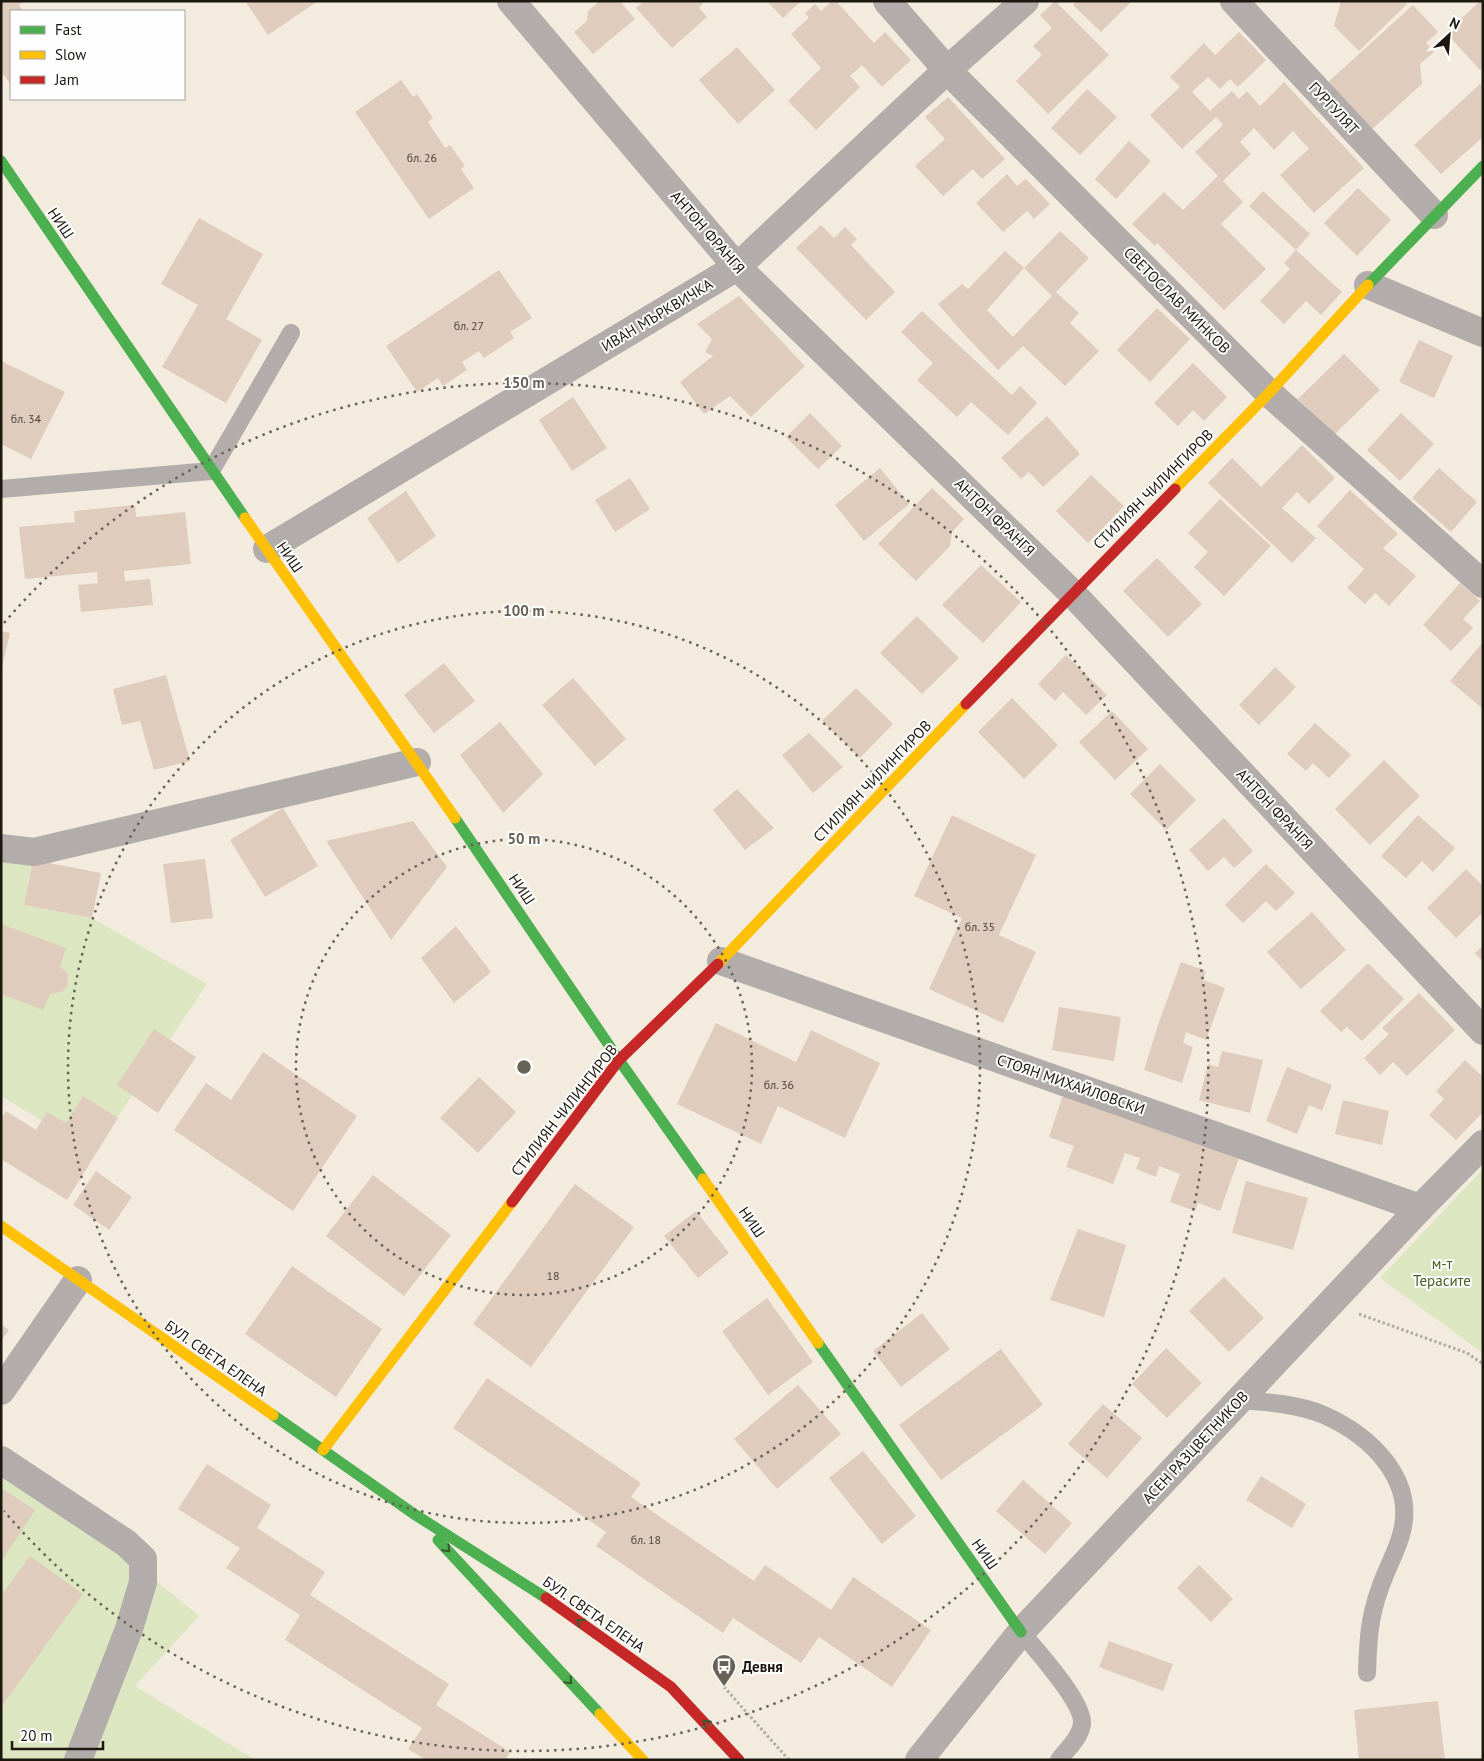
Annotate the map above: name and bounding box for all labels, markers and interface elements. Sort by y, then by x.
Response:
legend [10,10,185,100]
north arrow [1424,10,1474,60]
text: N [1447,13,1463,33]
text: Fast [55,20,82,39]
text: Slow [55,45,86,64]
text: Jam [54,70,79,89]
street label: ГУРГУЛЯТ [1305,78,1364,139]
house number: бл. 26 [407,150,437,165]
street label: АНТОН ФРАНГЯ [667,187,749,277]
street label: НИШ [44,204,78,242]
street label: СВЕТОСЛАВ МИНКОВ [1120,243,1234,357]
street label: ИВАН МЪРКВИЧКА [598,274,716,356]
house number: бл. 27 [454,318,484,333]
text: 150 m [503,373,545,392]
house number: бл. 34 [11,411,42,426]
street label: СТИЛИЯН ЧИЛИНГИРОВ [1089,425,1217,553]
street label: АНТОН ФРАНГЯ [951,474,1039,560]
street label: НИШ [273,538,307,576]
text: 100 m [503,601,545,620]
street label: СТИЛИЯН ЧИЛИНГИРОВ [809,716,935,846]
street label: АНТОН ФРАНГЯ [1233,765,1317,853]
text: 50 m [508,829,540,848]
street label: НИШ [505,870,539,908]
house number: бл. 35 [965,919,995,934]
street label: СТИЛИЯН ЧИЛИНГИРОВ [507,1040,621,1180]
street label: СТОЯН МИХАЙЛОВСКИ [994,1050,1148,1118]
centre of rings [515,1058,533,1076]
house number: бл. 36 [764,1077,794,1092]
street label: НИШ [735,1203,769,1241]
park label: м-т Терасите [1413,1254,1471,1290]
house number: 18 [546,1268,560,1283]
street label: БУЛ. СВЕТА ЕЛЕНА [161,1316,271,1401]
street label: АСЕН РАЗЦВЕТНИКОВ [1138,1387,1252,1507]
house number: бл. 18 [631,1532,661,1547]
street label: НИШ [968,1535,1002,1573]
one-way arrow [441,1544,450,1553]
street label: БУЛ. СВЕТА ЕЛЕНА [539,1572,649,1657]
one-way arrow [576,1619,586,1628]
bus stop icon: Девня [711,1653,737,1687]
place label: Девня [742,1657,783,1676]
one-way arrow [563,1676,572,1685]
scale bar [12,1718,104,1750]
one-way arrow [703,1720,712,1729]
text: 20 m [20,1726,53,1745]

